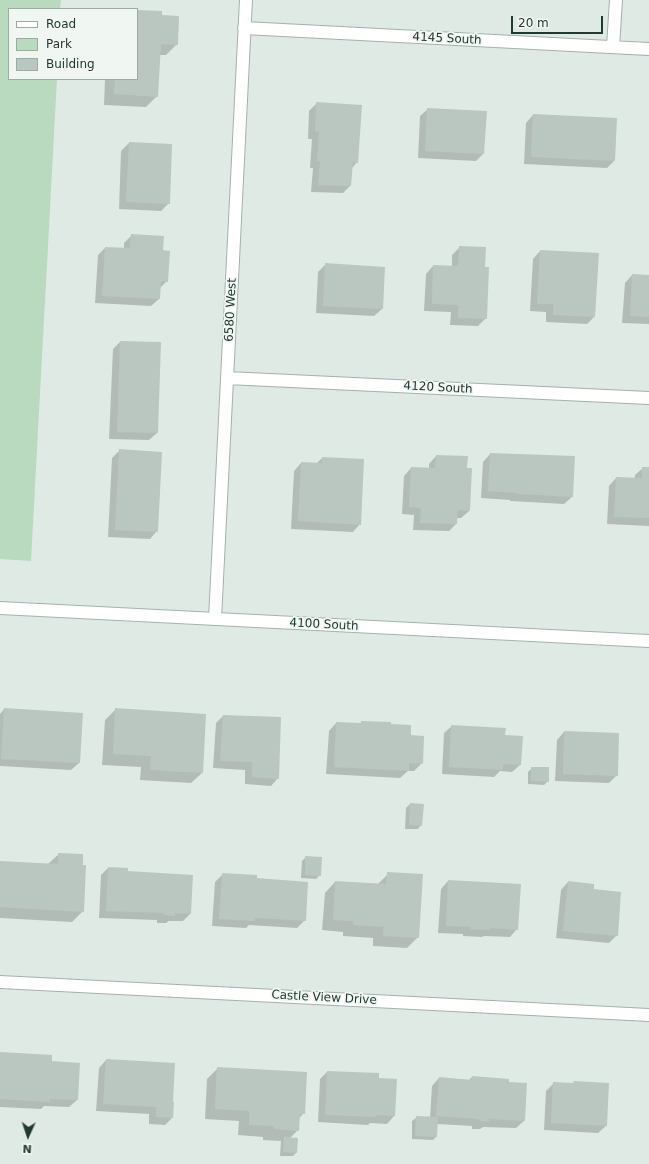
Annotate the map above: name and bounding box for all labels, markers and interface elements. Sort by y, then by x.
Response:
legend [8,8,138,80]
scale bar [513,8,605,34]
text: 20 m [518,16,549,30]
text: Road [46,17,76,31]
street label: 4145 South [412,30,482,48]
text: Park [46,37,72,51]
text: Building [46,57,95,71]
street label: 6580 West [222,278,240,342]
street label: 4120 South [403,379,473,397]
street label: 4100 South [289,616,359,634]
street label: Castle View Drive [271,988,377,1008]
north arrow [8,1116,48,1156]
text: N [22,1142,32,1155]

